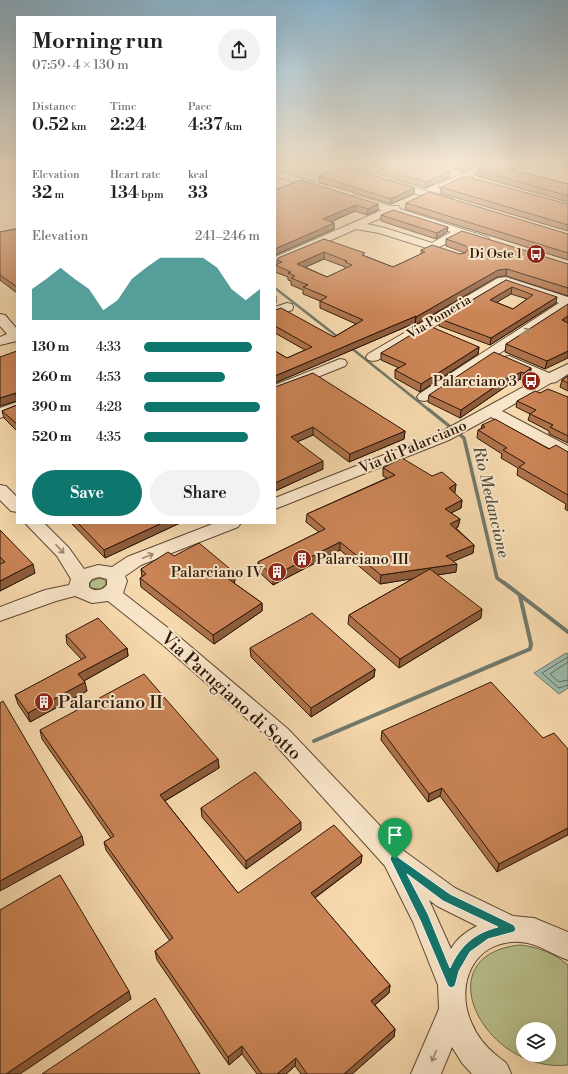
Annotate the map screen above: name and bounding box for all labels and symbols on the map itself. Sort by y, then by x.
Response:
bus stop icon: Di Oste 1 [525,243,547,265]
place label: Di Oste 1 [470,246,522,262]
street label: Via Pomeria [403,291,474,343]
one-way arrow [519,328,530,336]
bus stop icon: Palarciano 3 [520,370,542,392]
place label: Palarciano 3 [433,372,517,391]
street label: Via di Palarciano [355,416,470,479]
water label: Rio Medancione [468,443,514,560]
one-way arrow [55,544,64,554]
building icon: Palarciano III [291,548,313,570]
place label: Palarciano III [316,550,409,569]
one-way arrow [142,551,154,559]
building icon: Palarciano IV [266,561,288,583]
place label: Palarciano IV [171,563,263,582]
street label: Via Parugiano di Sotto [155,626,306,765]
building icon: Palarciano II [33,691,55,713]
place label: Palarciano II [58,691,163,714]
pin [378,818,412,859]
one-way arrow [430,1049,437,1061]

